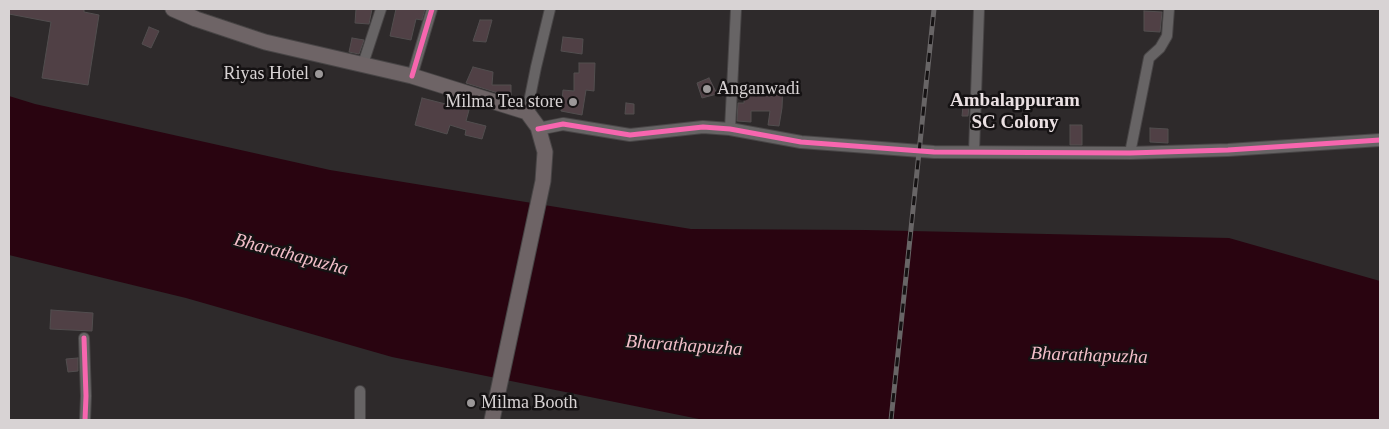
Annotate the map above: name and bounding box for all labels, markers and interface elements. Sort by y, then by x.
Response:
place label: Riyas Hotel [224,63,309,85]
marker: Riyas Hotel [313,68,325,80]
place label: Anganwadi [717,78,800,100]
marker: Anganwadi [701,83,713,95]
district label: Ambalappuram SC Colony [950,90,1080,134]
place label: Milma Tea store [445,91,563,113]
marker: Milma Tea store [567,96,579,108]
water label: Bharathapuzha [231,229,351,281]
water label: Bharathapuzha [625,331,743,361]
water label: Bharathapuzha [1030,343,1148,369]
place label: Milma Booth [481,392,578,414]
marker: Milma Booth [465,397,477,409]

